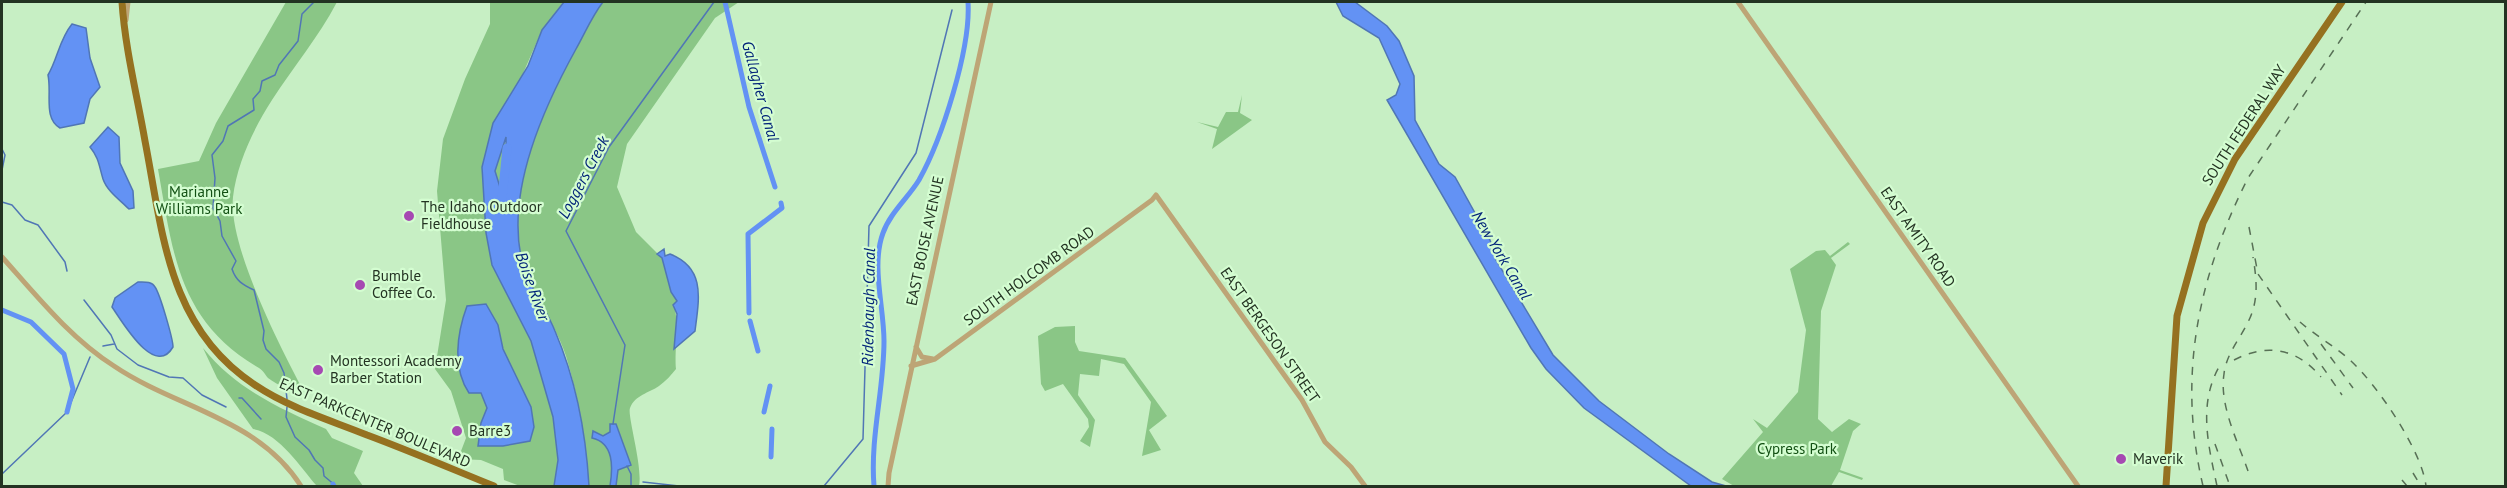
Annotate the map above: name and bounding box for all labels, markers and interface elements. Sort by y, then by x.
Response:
water label: Gallagher Canal [738,39,784,144]
street label: SOUTH FEDERAL WAY [2197,60,2290,189]
water label: Loggers Creek [553,132,613,222]
street label: EAST BOISE AVENUE [901,174,948,307]
park label: Marianne Williams Park [156,182,243,218]
street label: EAST AMITY ROAD [1877,183,1960,290]
place label: The Idaho Outdoor Fieldhouse [421,197,542,233]
water label: New York Canal [1468,207,1537,304]
marker: The Idaho Outdoor Fieldhouse [402,209,416,223]
street label: SOUTH HOLCOMB ROAD [959,222,1098,330]
water label: Ridenbaugh Canal [857,247,879,366]
water label: Boise River [511,249,555,325]
street label: EAST BERGESON STREET [1217,263,1325,407]
place label: Bumble Coffee Co. [372,266,436,302]
marker: Bumble Coffee Co. [353,278,367,292]
place label: Montessori Academy Barber Station [330,351,462,387]
marker: Montessori Academy Barber Station [311,363,325,377]
street label: EAST PARKCENTER BOULEVARD [277,374,474,472]
place label: Barre3 [469,421,511,440]
marker: Barre3 [450,424,464,438]
park label: Cypress Park [1757,439,1838,458]
place label: Maverik [2133,449,2184,468]
marker: Maverik [2114,452,2128,466]

